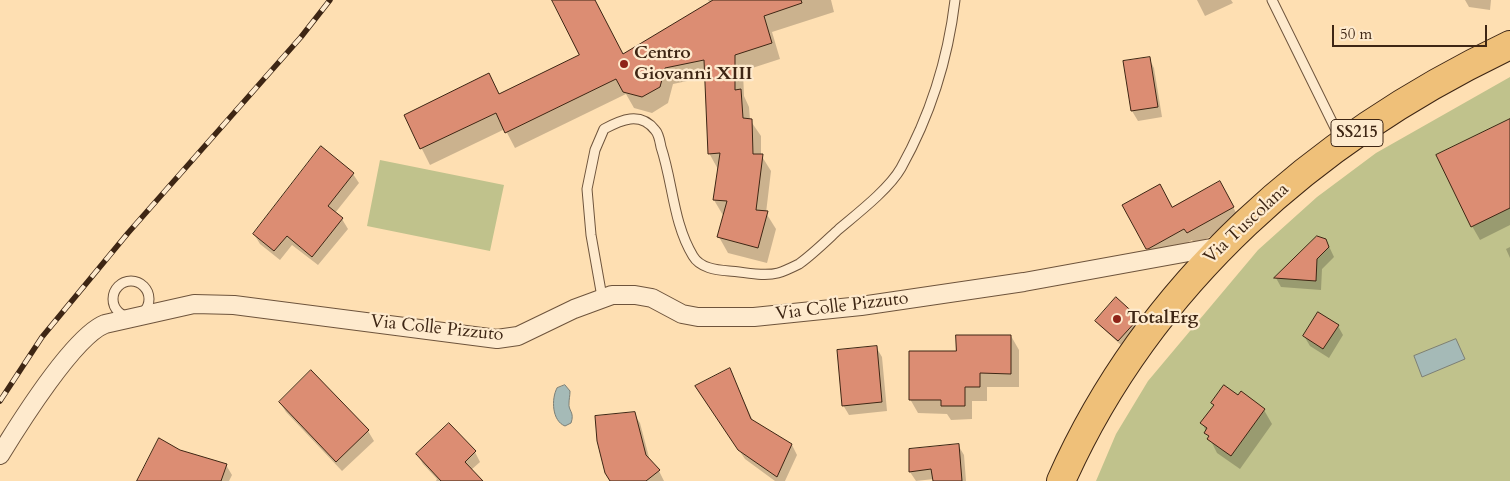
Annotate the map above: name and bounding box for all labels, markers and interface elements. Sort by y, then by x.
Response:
scale bar [1335,15,1490,47]
text: 50 m [1340,24,1372,44]
place label: Centro Giovanni XIII [634,43,752,86]
marker: Centro Giovanni XIII [618,58,630,70]
road number: SS215 [1331,120,1383,146]
street label: Via Tuscolana [1200,179,1294,269]
street label: Via Colle Pizzuto [774,288,910,326]
place label: TotalErg [1127,308,1198,330]
street label: Via Colle Pizzuto [369,311,505,347]
marker: TotalErg [1111,313,1123,325]

